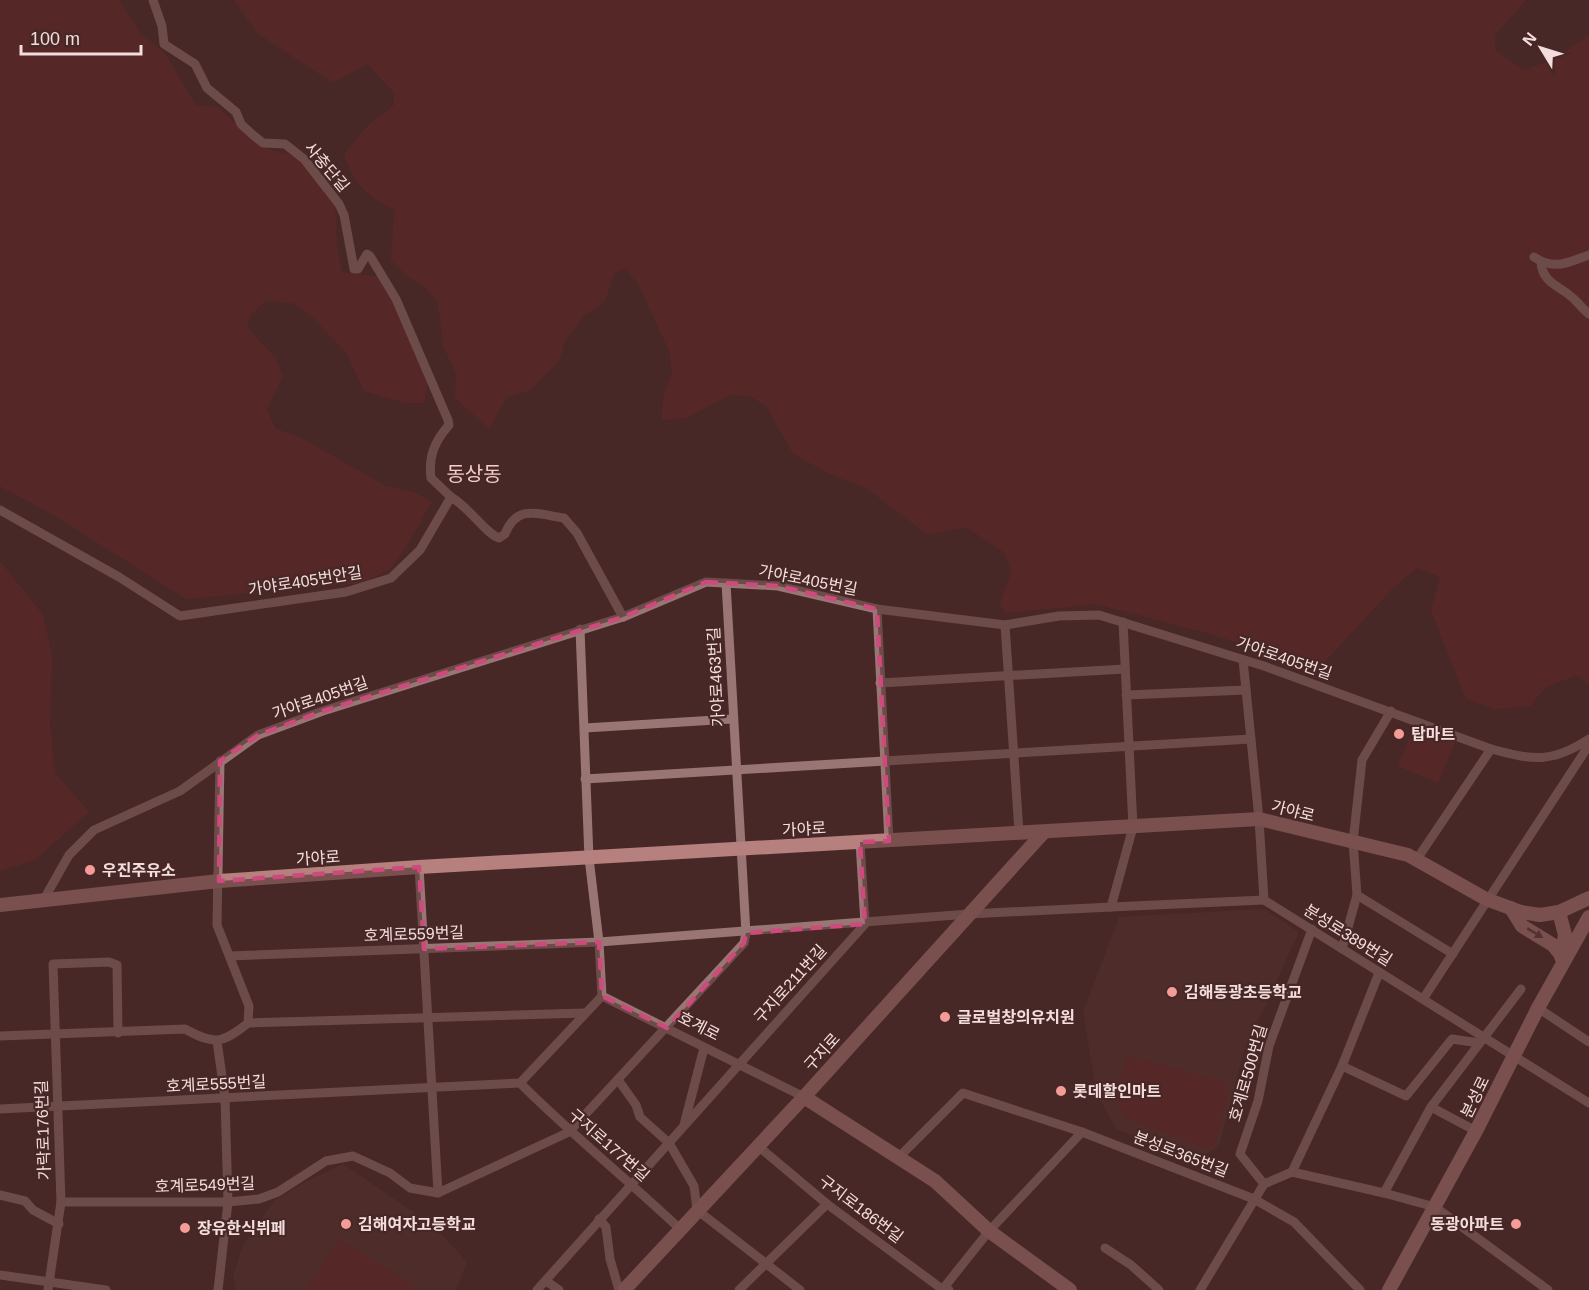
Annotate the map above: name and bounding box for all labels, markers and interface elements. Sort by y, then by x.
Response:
scale bar [21,18,141,56]
north arrow [1511,18,1571,78]
text: 100 m [30,29,80,49]
text: N [1519,29,1540,49]
street label: 사충단길 [302,139,352,195]
district label: 동상동 [446,463,502,485]
street label: 가야로405번길 [757,562,859,598]
street label: 가야로405번안길 [247,564,363,598]
street label: 가야로463번길 [705,626,727,728]
street label: 가야로405번길 [1234,634,1334,682]
street label: 가야로405번길 [270,674,370,722]
place label: 탑마트 [1411,726,1455,743]
marker: 탑마트 [1392,727,1406,741]
street label: 가야로 [1270,797,1317,825]
street label: 가야로 [781,819,827,839]
street label: 가야로 [295,848,341,868]
place label: 우진주유소 [102,862,176,879]
marker: 우진주유소 [83,863,97,877]
street label: 분성로389번길 [1301,901,1395,969]
street label: 호계로559번길 [364,924,464,944]
one-way arrow [1527,928,1543,939]
street label: 구지로211번길 [751,941,829,1027]
place label: 김해동광초등학교 [1184,983,1302,1001]
marker: 김해동광초등학교 [1165,985,1179,999]
street label: 호계로 [675,1008,723,1044]
place label: 글로벌창의유치원 [957,1009,1075,1026]
marker: 글로벌창의유치원 [938,1010,952,1024]
street label: 호계로500번길 [1226,1022,1270,1124]
street label: 구지로 [801,1030,843,1074]
street label: 호계로555번길 [165,1073,267,1095]
street label: 분성로 [1458,1073,1492,1121]
street label: 가락로176번길 [33,1080,53,1180]
place label: 롯데할인마트 [1073,1082,1162,1100]
marker: 롯데할인마트 [1054,1084,1068,1098]
street label: 구지로177번길 [566,1106,652,1184]
street label: 분성로365번길 [1131,1128,1231,1180]
street label: 구지로186번길 [816,1172,906,1246]
street label: 호계로549번길 [155,1175,255,1195]
place label: 김해여자고등학교 [358,1215,476,1233]
place label: 동광아파트 [1430,1216,1504,1233]
marker: 김해여자고등학교 [339,1217,353,1231]
marker: 동광아파트 [1509,1217,1523,1231]
place label: 장유한식뷔페 [197,1219,285,1237]
marker: 장유한식뷔페 [178,1221,192,1235]

